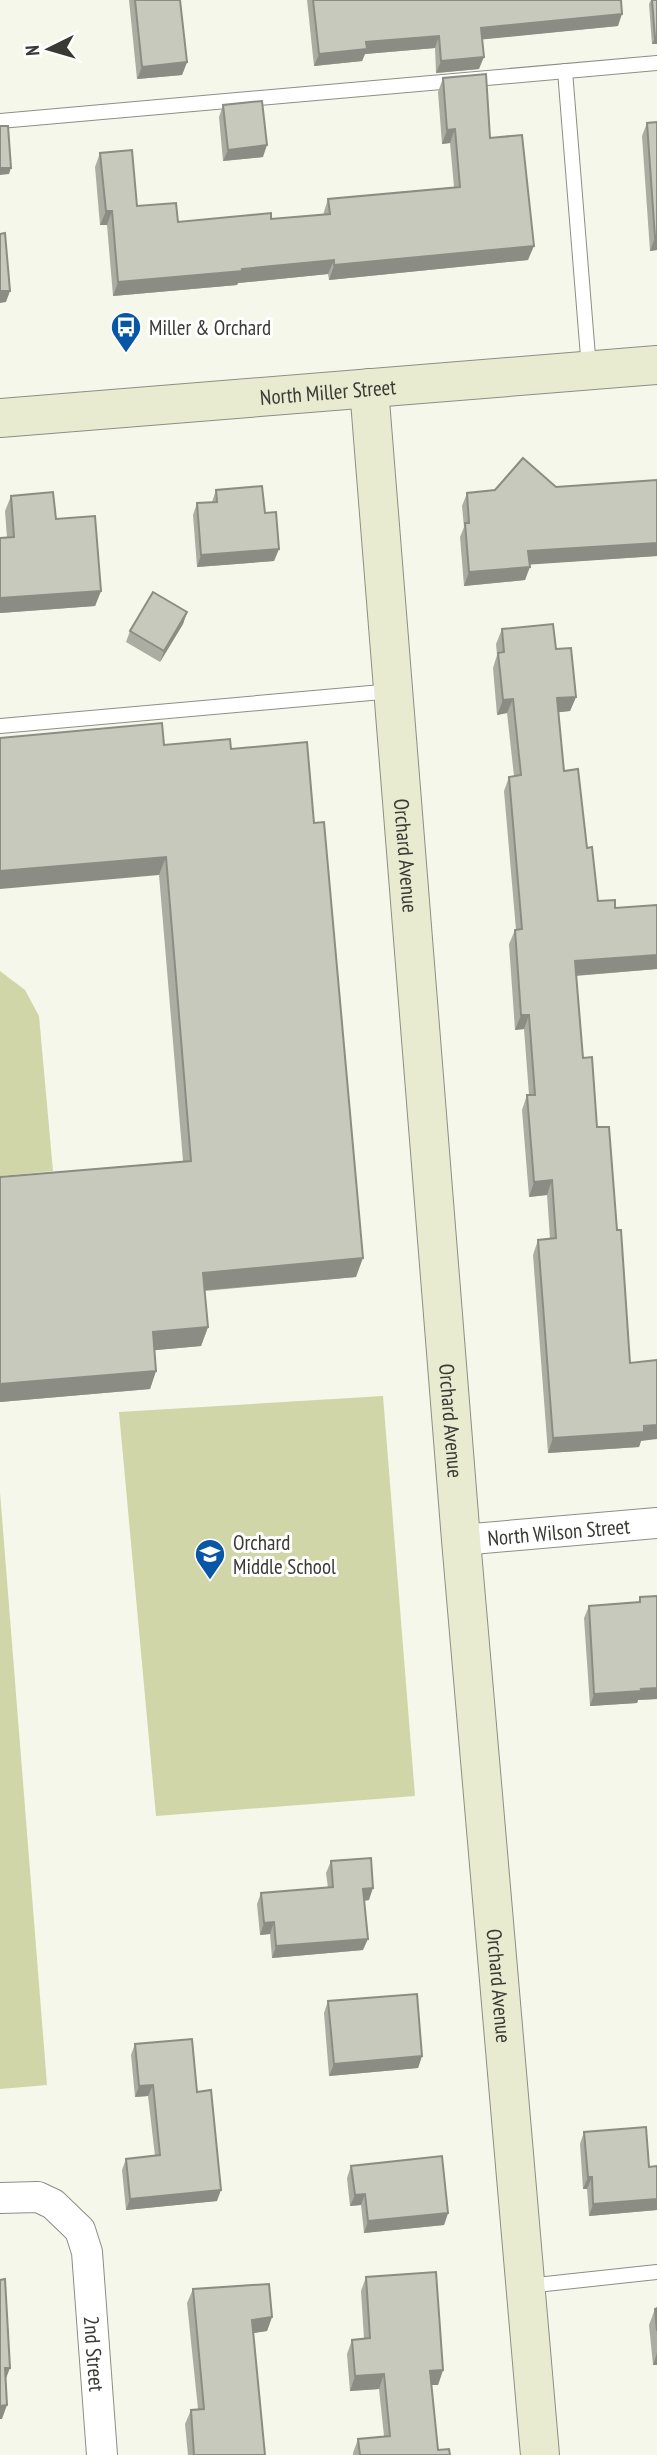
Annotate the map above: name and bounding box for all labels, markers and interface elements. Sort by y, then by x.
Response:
north arrow [14,14,84,84]
text: N [20,44,44,57]
bus stop icon: Miller & Orchard [109,310,143,354]
place label: Miller & Orchard [149,314,271,341]
street label: North Miller Street [259,373,397,410]
street label: Orchard Avenue [388,797,424,914]
street label: Orchard Avenue [433,1363,469,1479]
street label: North Wilson Street [486,1512,631,1551]
place label: Orchard Middle School [233,1529,336,1580]
school or university icon: Orchard Middle School [193,1537,227,1581]
street label: Orchard Avenue [481,1928,518,2044]
street label: 2nd Street [78,2315,111,2393]

